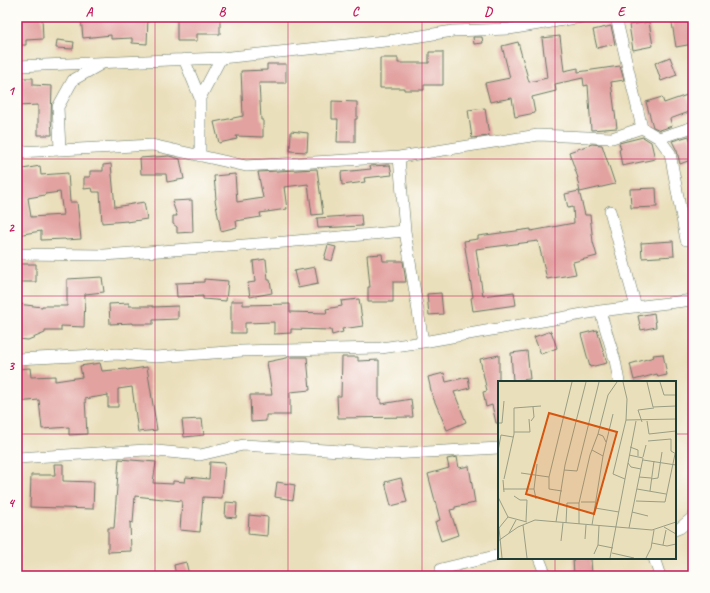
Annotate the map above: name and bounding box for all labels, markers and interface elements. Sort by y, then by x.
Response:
text: A [86,4,94,20]
text: B [219,4,227,20]
text: C [352,4,360,20]
text: D [484,4,493,20]
text: E [618,4,627,20]
text: 1 [8,83,16,99]
text: 2 [8,220,15,236]
text: 3 [8,358,15,374]
inset map [498,381,676,559]
text: 4 [8,495,16,511]

